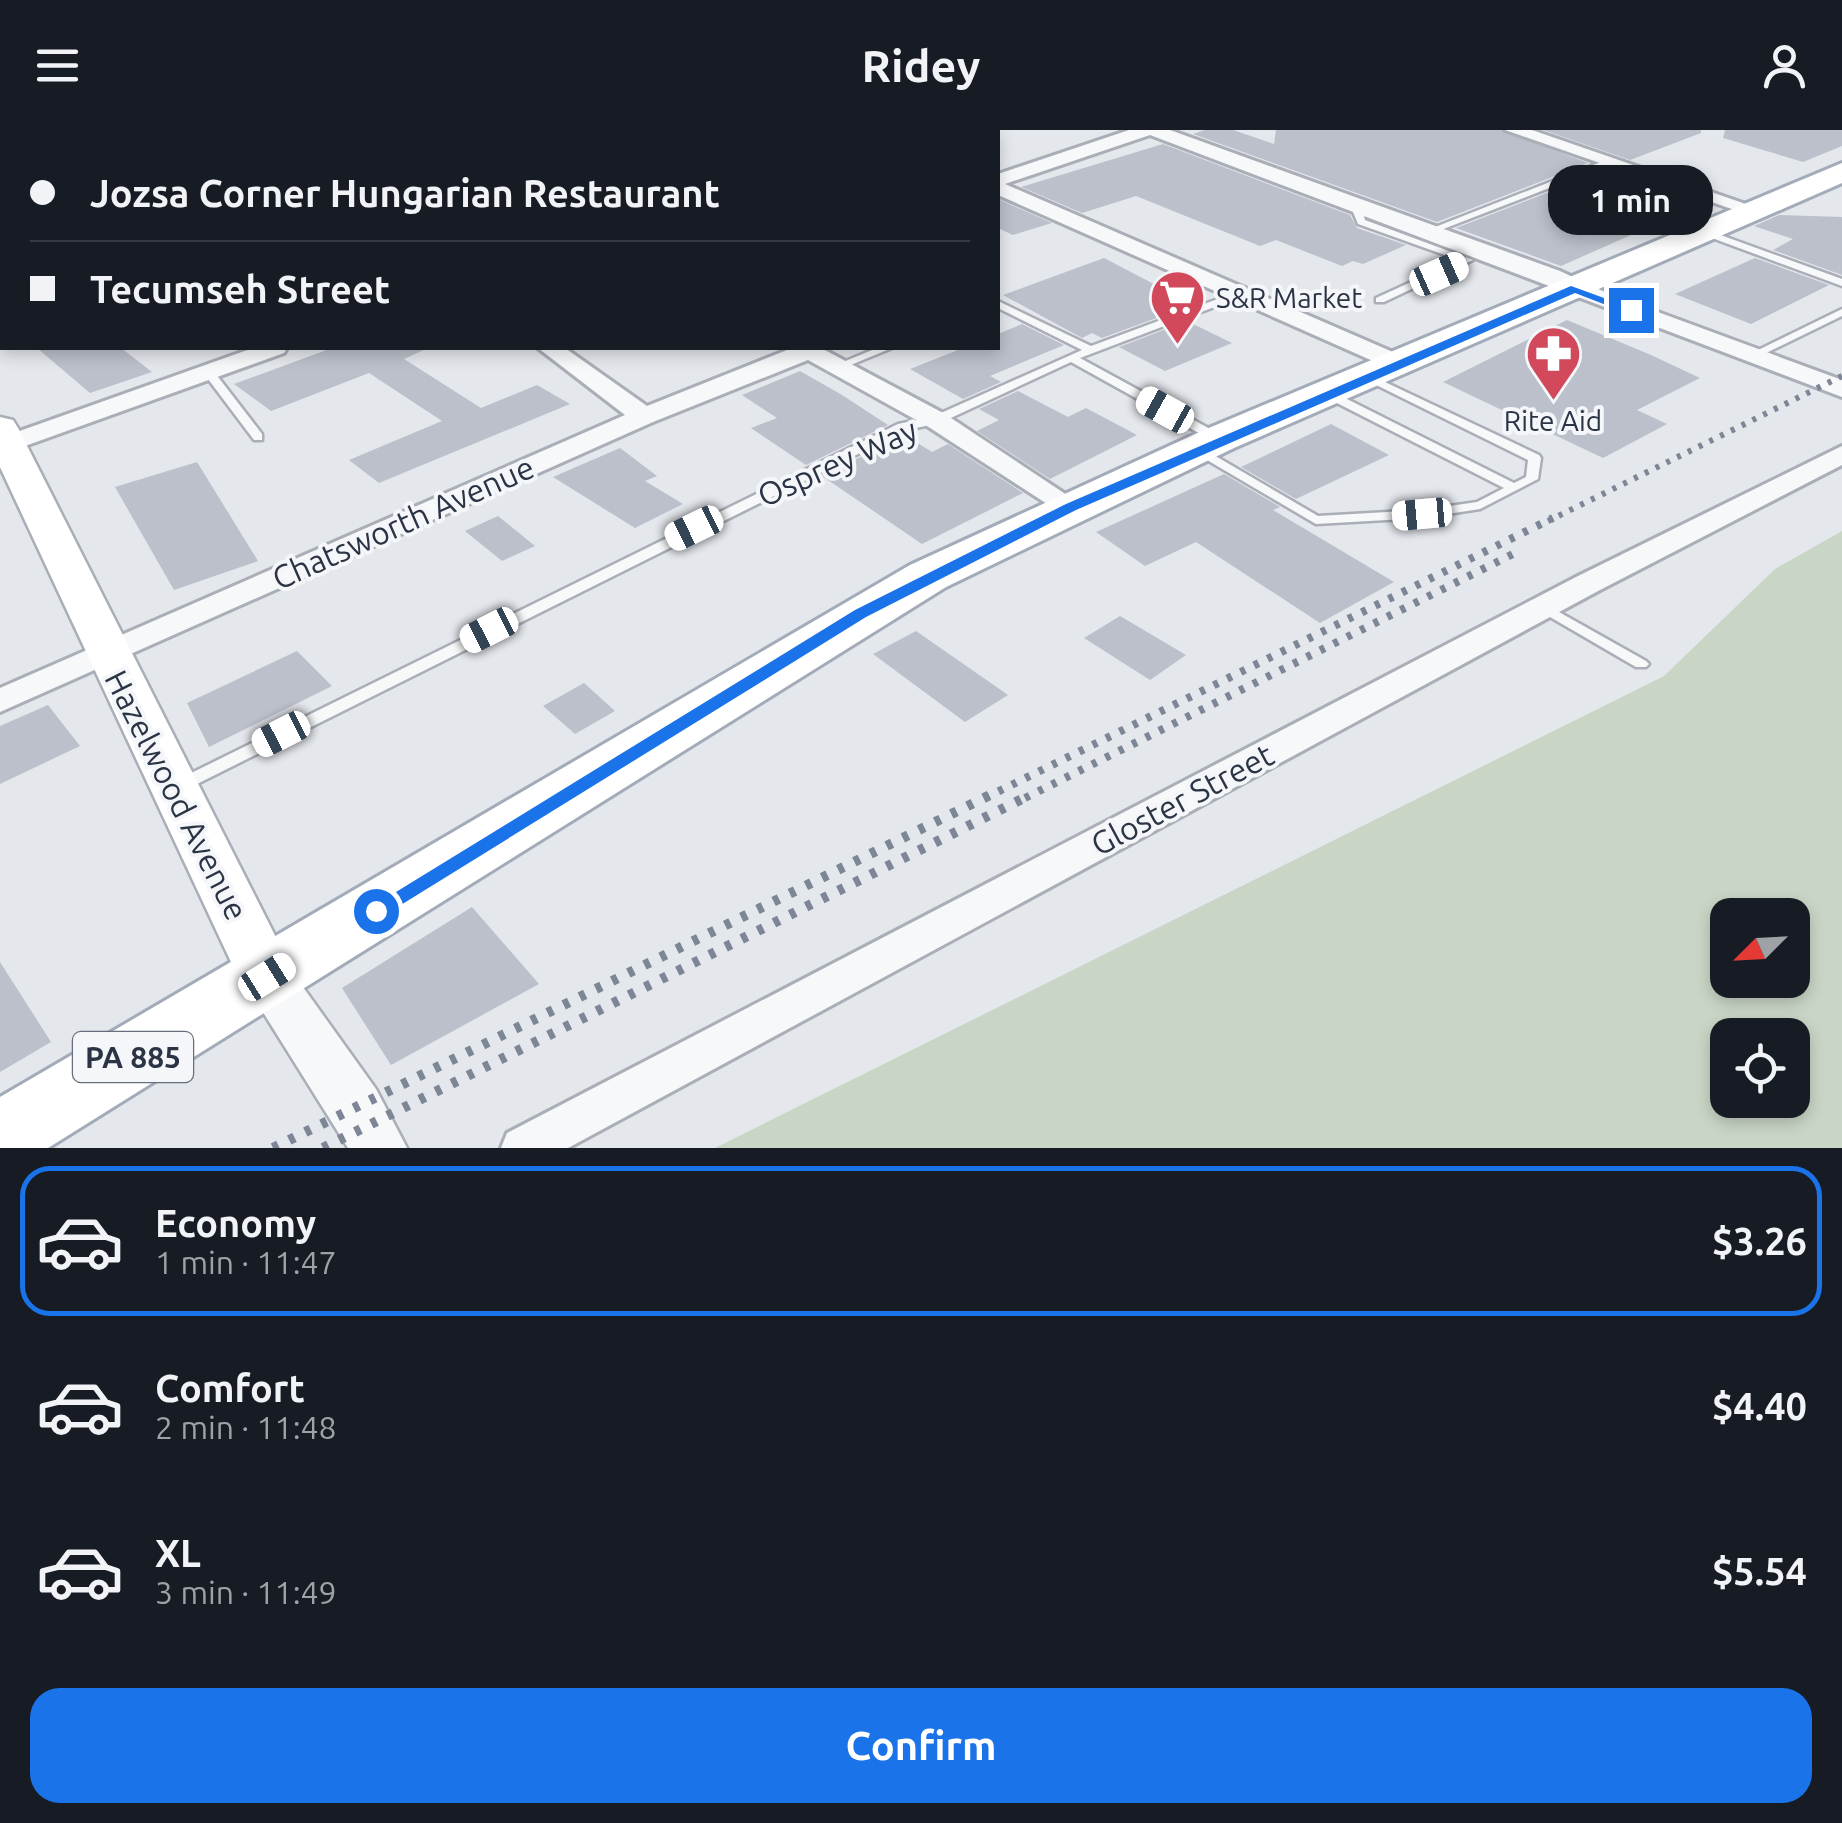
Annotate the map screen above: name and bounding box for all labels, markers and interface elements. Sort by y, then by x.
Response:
icon: menu [30,38,85,93]
icon: person [1757,38,1812,93]
text: Ridey [862,40,980,91]
callout: 1 min [1548,165,1714,235]
text: Jozsa Corner Hungarian Restaurant [90,172,720,214]
text: 1 min [1590,182,1671,218]
car [1405,248,1473,300]
supermarket icon: S&R Market [1147,267,1207,346]
text: Tecumseh Street [90,268,390,310]
place label: S&R Market [1216,282,1362,313]
route end [1609,288,1654,333]
pharmacy icon: Rite Aid [1523,324,1583,403]
car [1131,382,1199,438]
place label: Rite Aid [1504,405,1602,436]
street label: Osprey Way [752,411,922,513]
street label: Chatsworth Avenue [267,448,539,596]
car [1391,496,1453,532]
car [660,501,728,555]
car [455,603,523,657]
street label: Hazelwood Avenue [98,664,256,926]
car [247,707,315,761]
street label: Gloster Street [1085,736,1280,862]
route start [354,889,399,934]
north arrow [1710,898,1810,998]
map controls [1710,898,1810,1118]
car [234,948,300,1006]
button: locate [1710,1018,1810,1118]
road number: PA 885 [73,1032,193,1082]
icon: car [35,1196,125,1286]
text: Economy [155,1202,316,1244]
text: $3.26 [1712,1220,1807,1262]
text: 1 min · 11:47 [155,1244,337,1280]
icon: car [35,1361,125,1451]
text: Comfort [155,1367,305,1409]
text: $4.40 [1712,1385,1807,1427]
text: 2 min · 11:48 [155,1409,337,1445]
icon: car [35,1526,125,1616]
text: XL [155,1532,201,1574]
text: $5.54 [1712,1550,1807,1592]
text: 3 min · 11:49 [155,1574,337,1610]
button: Confirm [30,1688,1812,1803]

